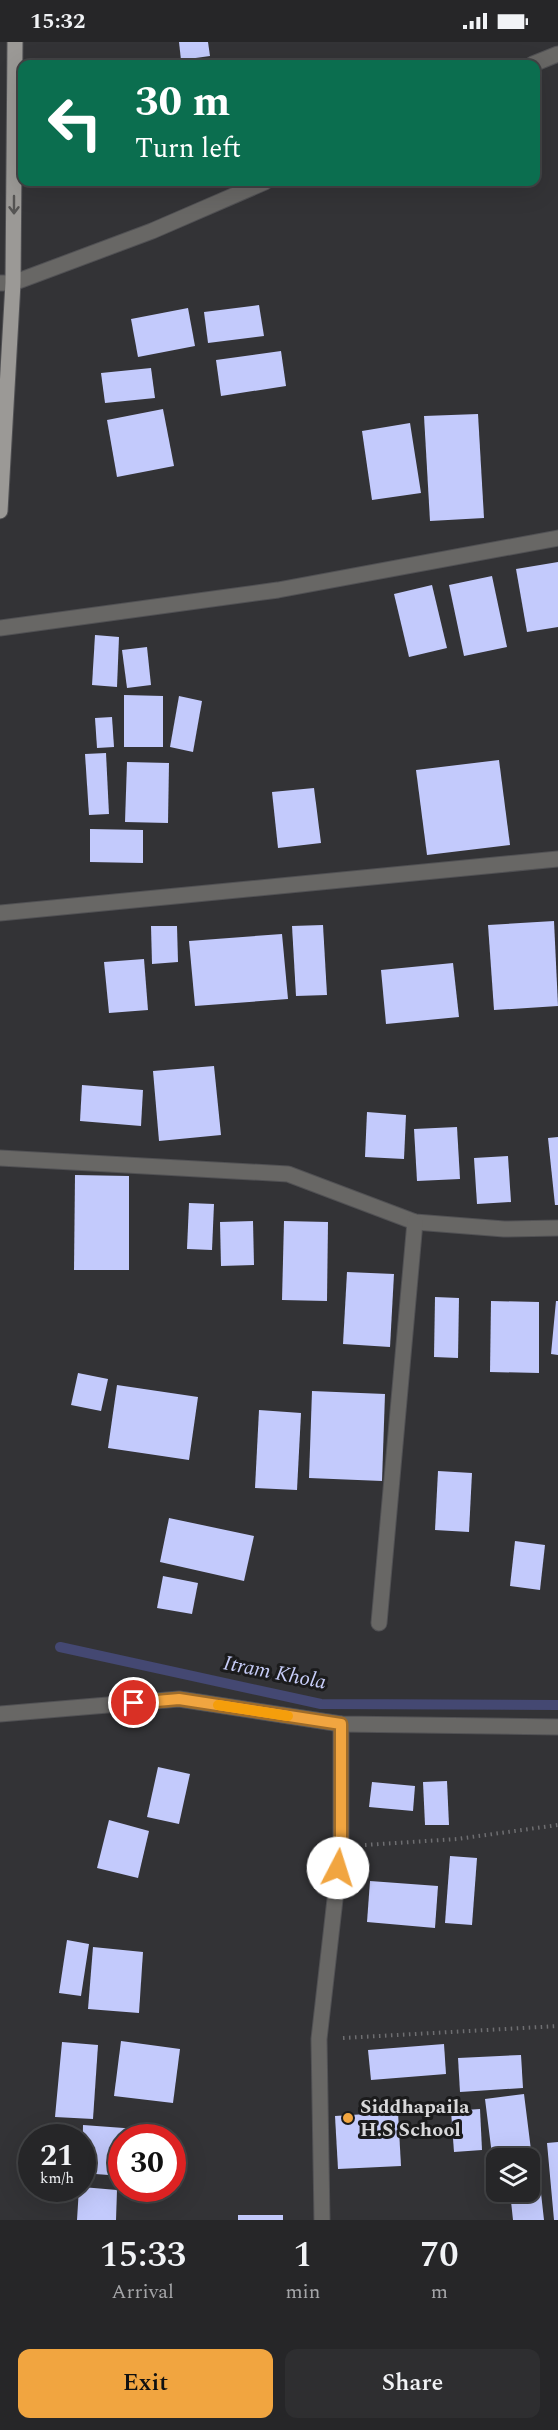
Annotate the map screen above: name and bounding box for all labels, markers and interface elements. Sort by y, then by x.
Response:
text: 15:32 [30,5,85,38]
text: 30 m [135,71,230,134]
icon: left [36,84,114,162]
text: Turn left [135,128,241,170]
one-way arrow [8,195,20,215]
water label: Itram Khola [221,1647,329,1699]
pin [108,1677,159,1728]
icon: arrive [117,1686,150,1719]
position arrow [306,1836,370,1900]
place label: Siddhapaila H.S School [360,2092,470,2145]
marker: Siddhapaila H.S School [341,2111,355,2125]
speed limit sign: 30 [108,2124,186,2202]
text: 21 [40,2133,74,2179]
map controls [486,2148,540,2202]
button: layers [486,2148,540,2202]
text: km/h [40,2167,74,2190]
text: 15:33 [99,2228,186,2283]
text: 1 [293,2228,313,2283]
text: 70 [420,2228,459,2283]
text: Arrival [112,2277,174,2307]
text: min [286,2277,321,2307]
text: m [431,2277,448,2307]
button: Exit [18,2349,273,2418]
button: Share [285,2349,540,2418]

